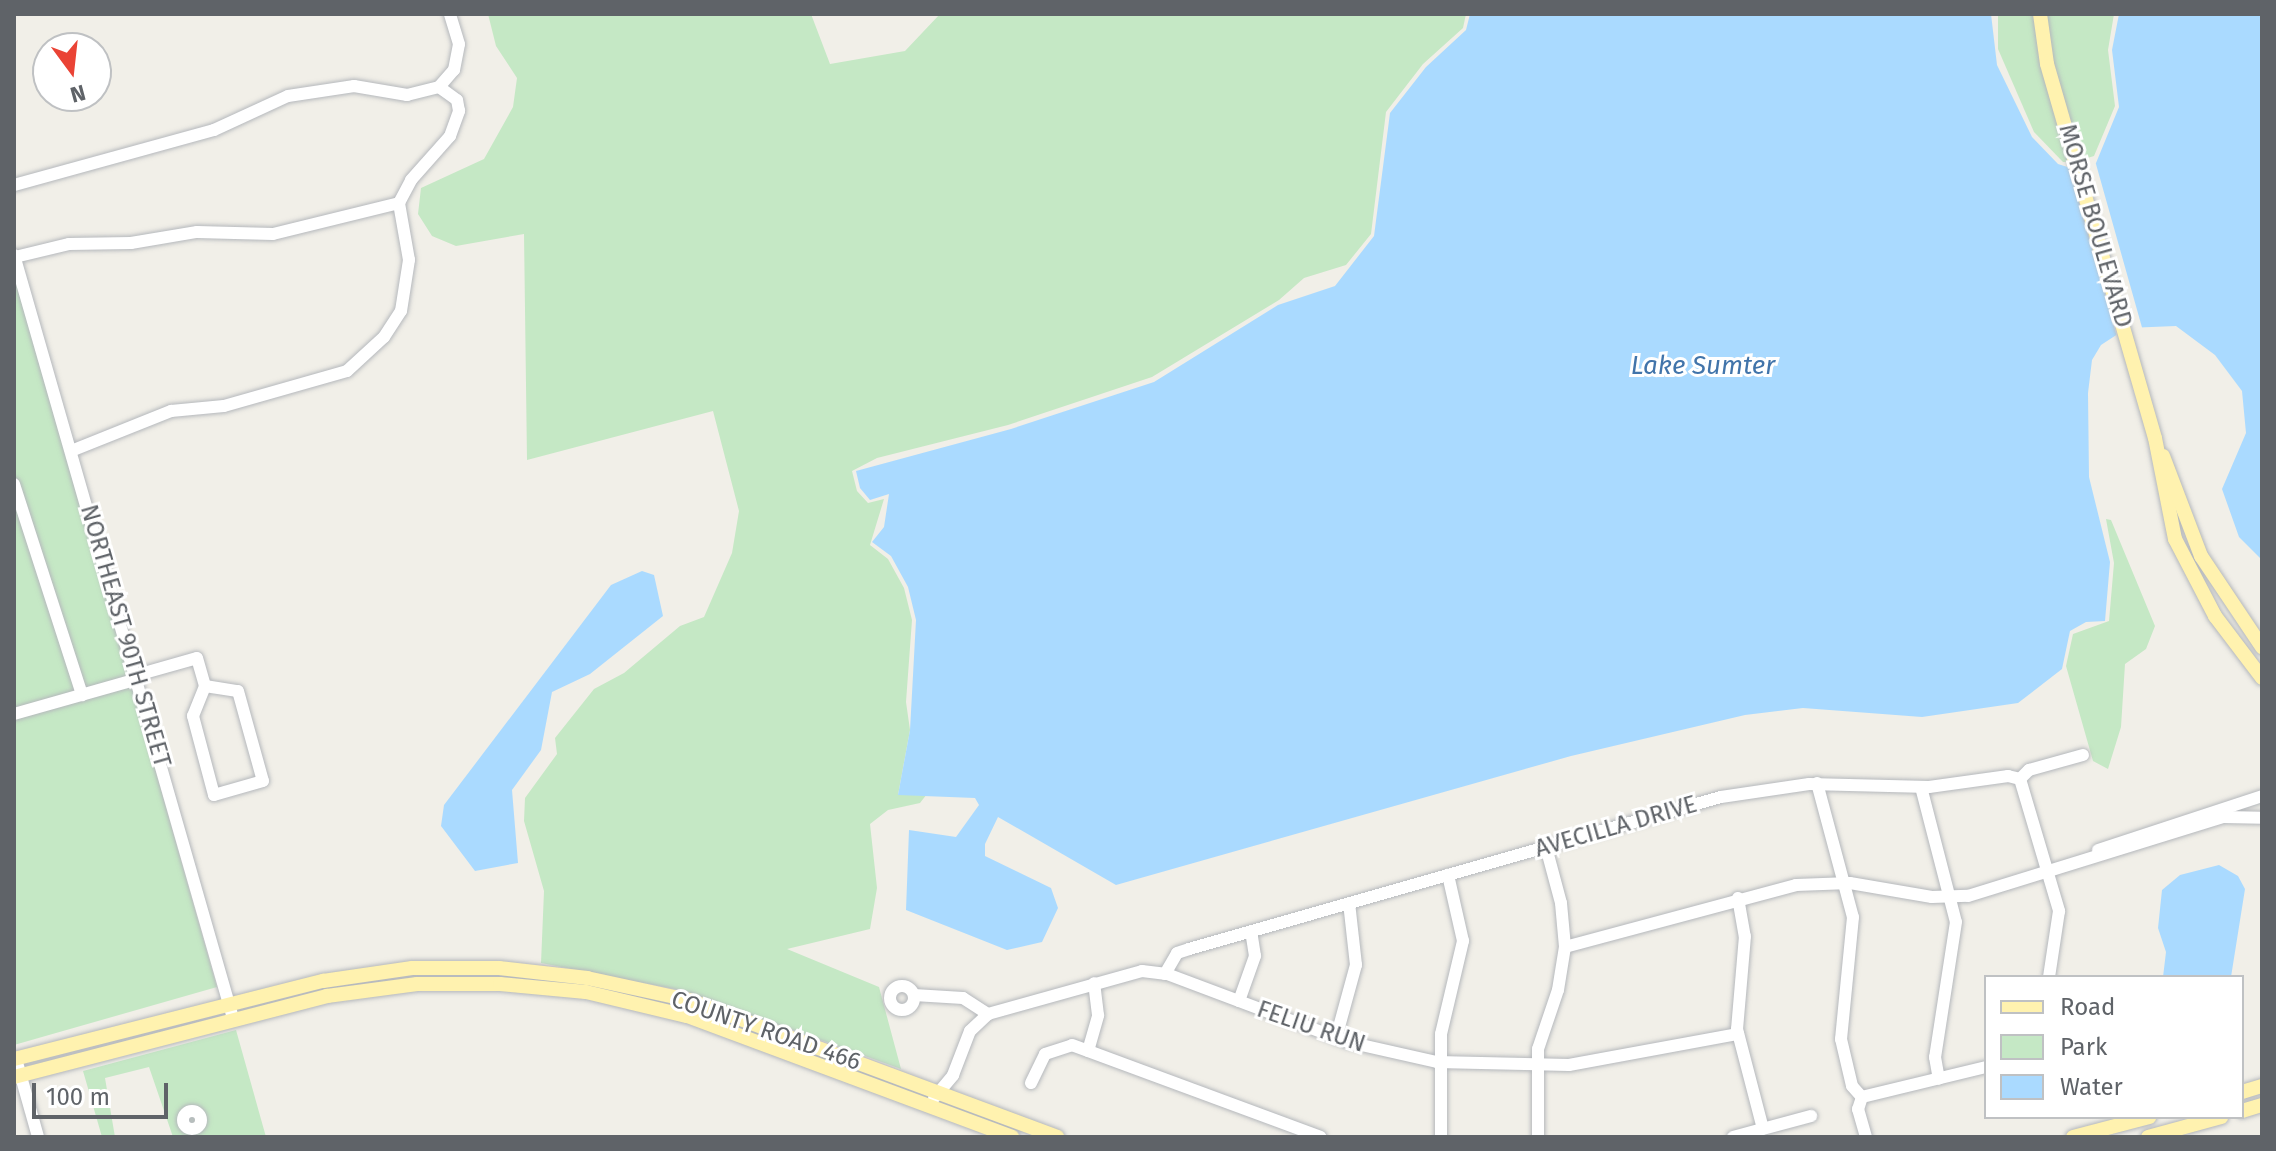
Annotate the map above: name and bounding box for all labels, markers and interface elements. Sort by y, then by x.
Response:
north arrow [32,32,112,112]
text: N [67,79,88,109]
street label: MORSE BOULEVARD [2052,121,2138,331]
water label: Lake Sumter [1631,350,1775,382]
street label: NORTHEAST 90TH STREET [74,501,176,771]
street label: AVECILLA DRIVE [1532,790,1700,864]
legend [1984,975,2244,1119]
street label: COUNTY ROAD 466 [668,985,864,1077]
text: Road [2060,993,2115,1021]
street label: FELIU RUN [1253,995,1369,1059]
text: Park [2060,1033,2107,1061]
scale bar [36,1067,172,1117]
text: Water [2060,1073,2123,1101]
text: 100 m [46,1083,110,1111]

